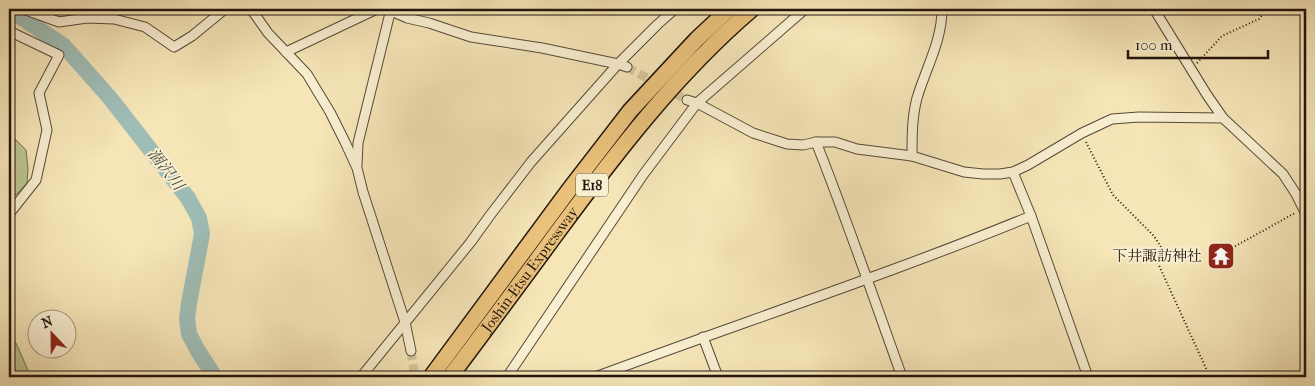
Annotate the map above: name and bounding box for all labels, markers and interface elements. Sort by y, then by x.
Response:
scale bar [1128,28,1268,60]
text: 100 m [1135,36,1173,54]
water label: 涸沢川 [144,144,189,195]
road number: E18 [576,174,608,196]
street label: Joshin-Etsu Expressway [477,202,583,336]
temple icon: 下井諏訪神社 [1206,241,1236,271]
place label: 下井諏訪神社 [1112,247,1202,265]
north arrow [28,308,78,358]
text: N [39,312,56,332]

